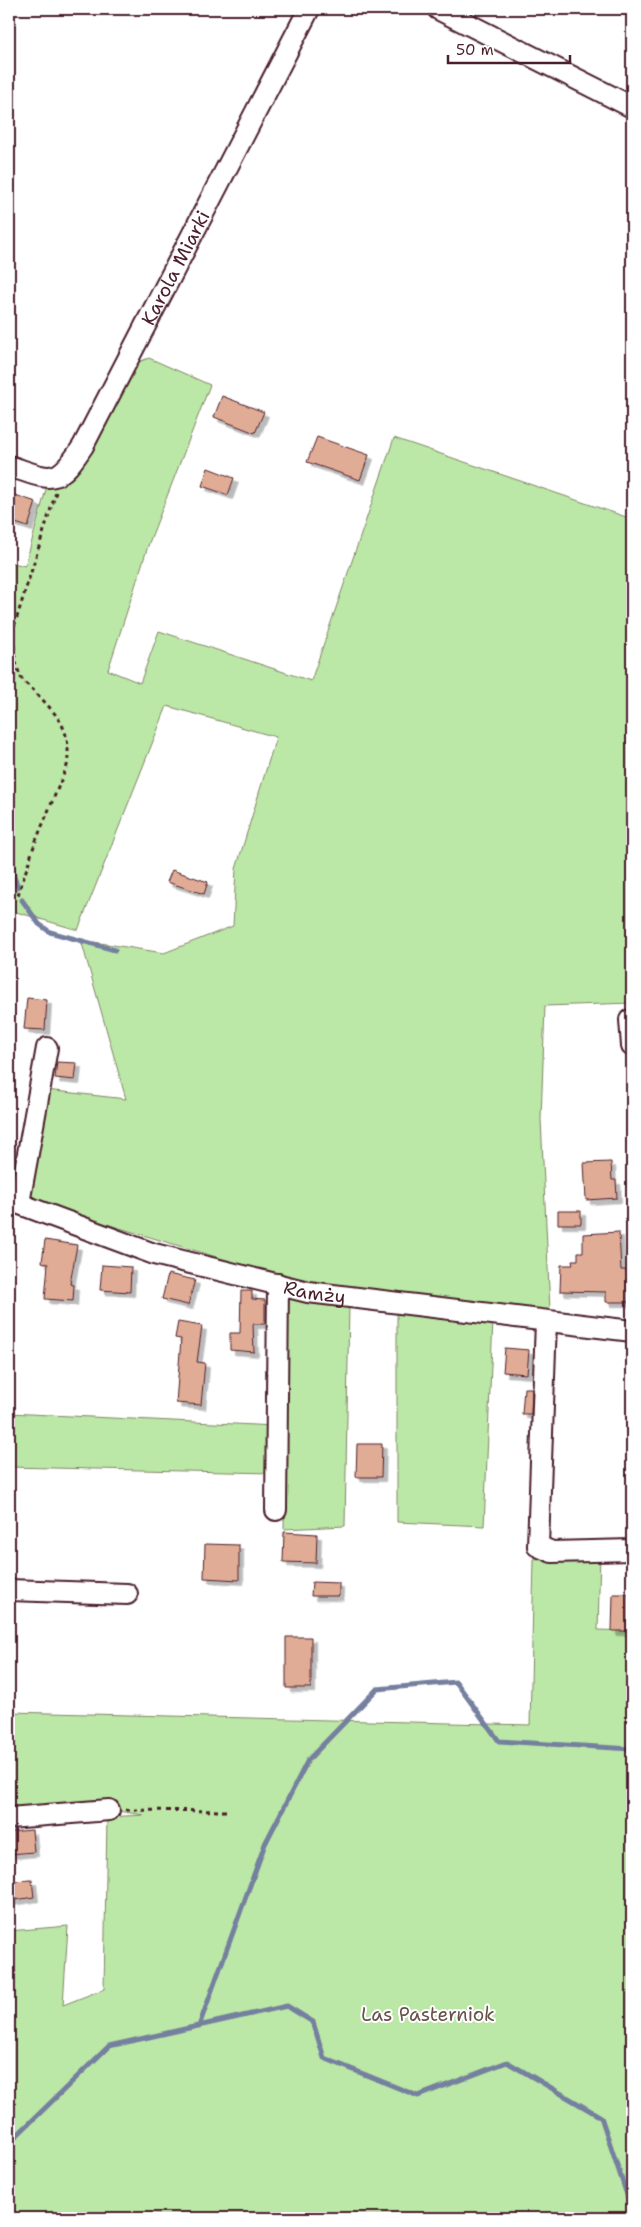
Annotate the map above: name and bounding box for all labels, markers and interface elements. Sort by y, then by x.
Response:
scale bar [448,32,571,64]
text: 50 m [456,40,494,60]
street label: Karola Miarki [135,206,215,329]
street label: Ramży [281,1274,347,1309]
park label: Las Pasterniok [361,2002,495,2027]

